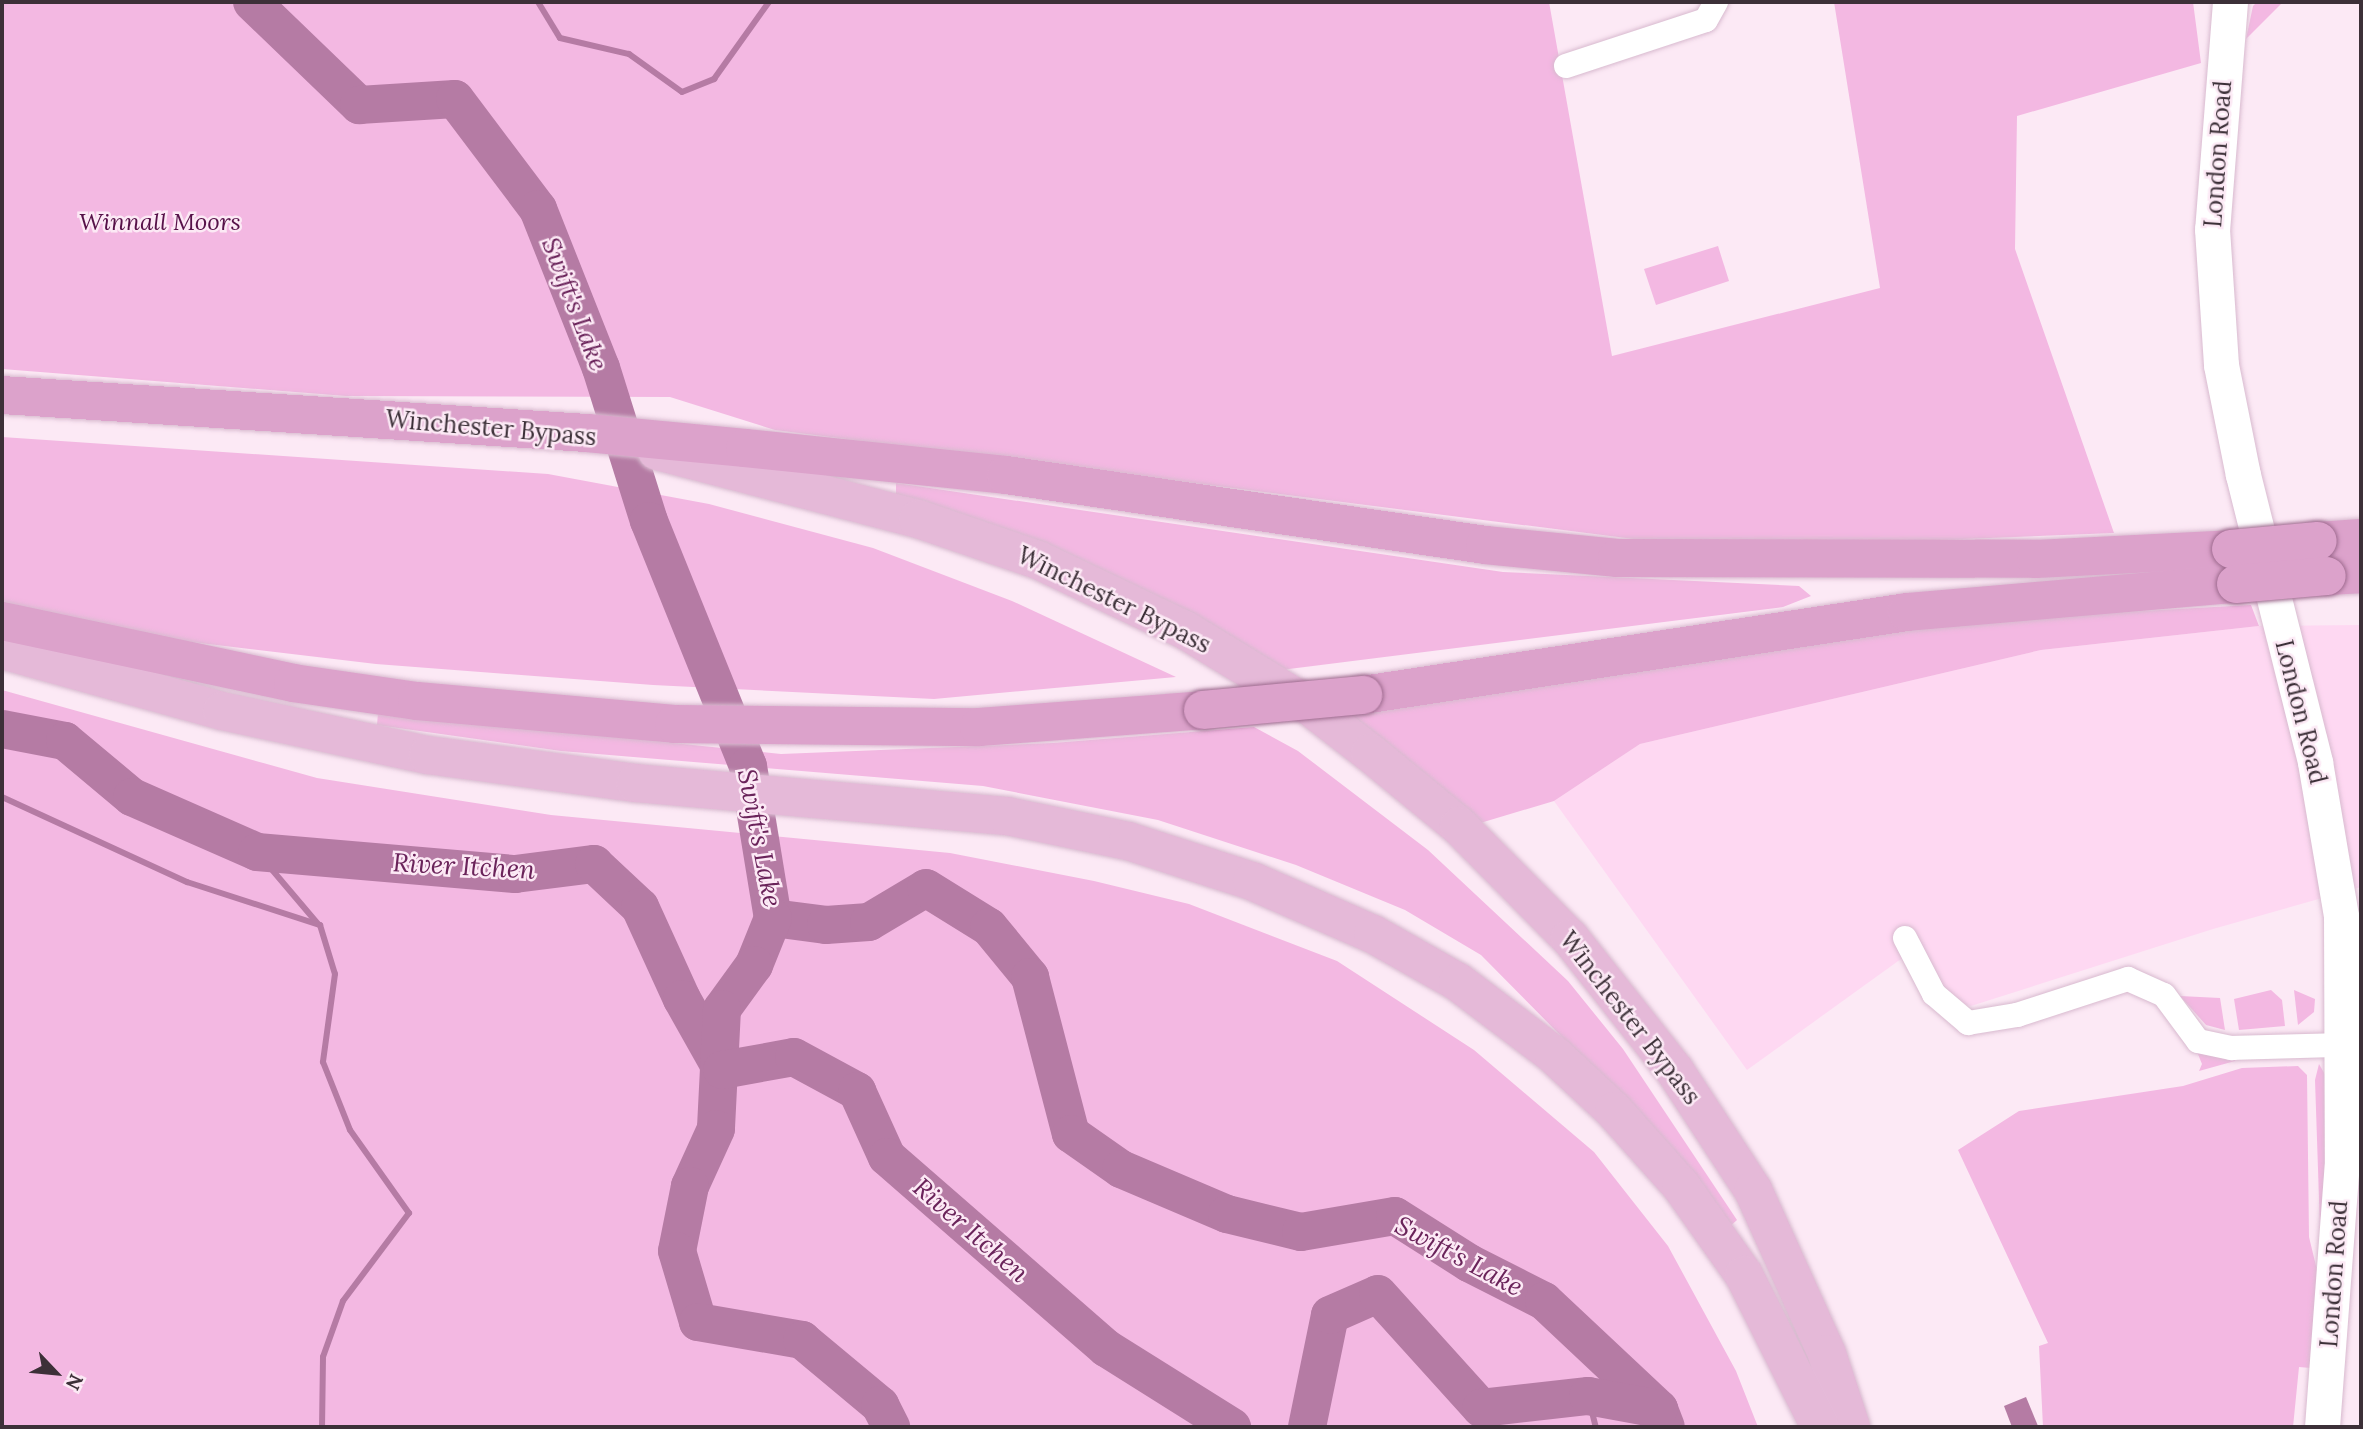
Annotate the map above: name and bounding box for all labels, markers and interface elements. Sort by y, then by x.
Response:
street label: London Road [2198,79,2238,229]
park label: Winnall Moors [79,208,241,236]
water label: Swift's Lake [535,233,615,375]
street label: Winchester Bypass [385,404,597,452]
street label: Winchester Bypass [1013,541,1215,659]
street label: London Road [2269,637,2333,787]
water label: Swift's Lake [731,766,789,910]
water label: River Itchen [392,847,536,885]
street label: Winchester Bypass [1554,926,1706,1110]
water label: River Itchen [907,1171,1035,1289]
street label: London Road [2314,1199,2354,1349]
water label: Swift's Lake [1390,1209,1528,1303]
north arrow [21,1338,91,1408]
text: N [61,1370,89,1394]

